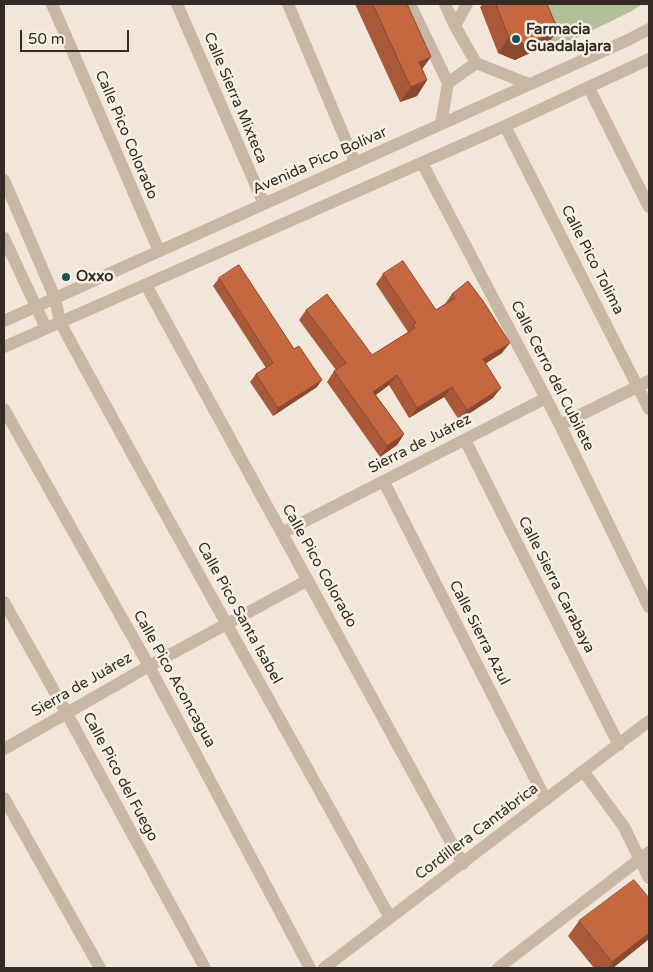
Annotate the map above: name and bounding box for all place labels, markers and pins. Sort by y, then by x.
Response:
place label: Farmacia Guadalajara [526,21,611,56]
marker: Farmacia Guadalajara [510,33,522,45]
place label: Oxxo [76,268,113,286]
marker: Oxxo [60,271,72,283]

